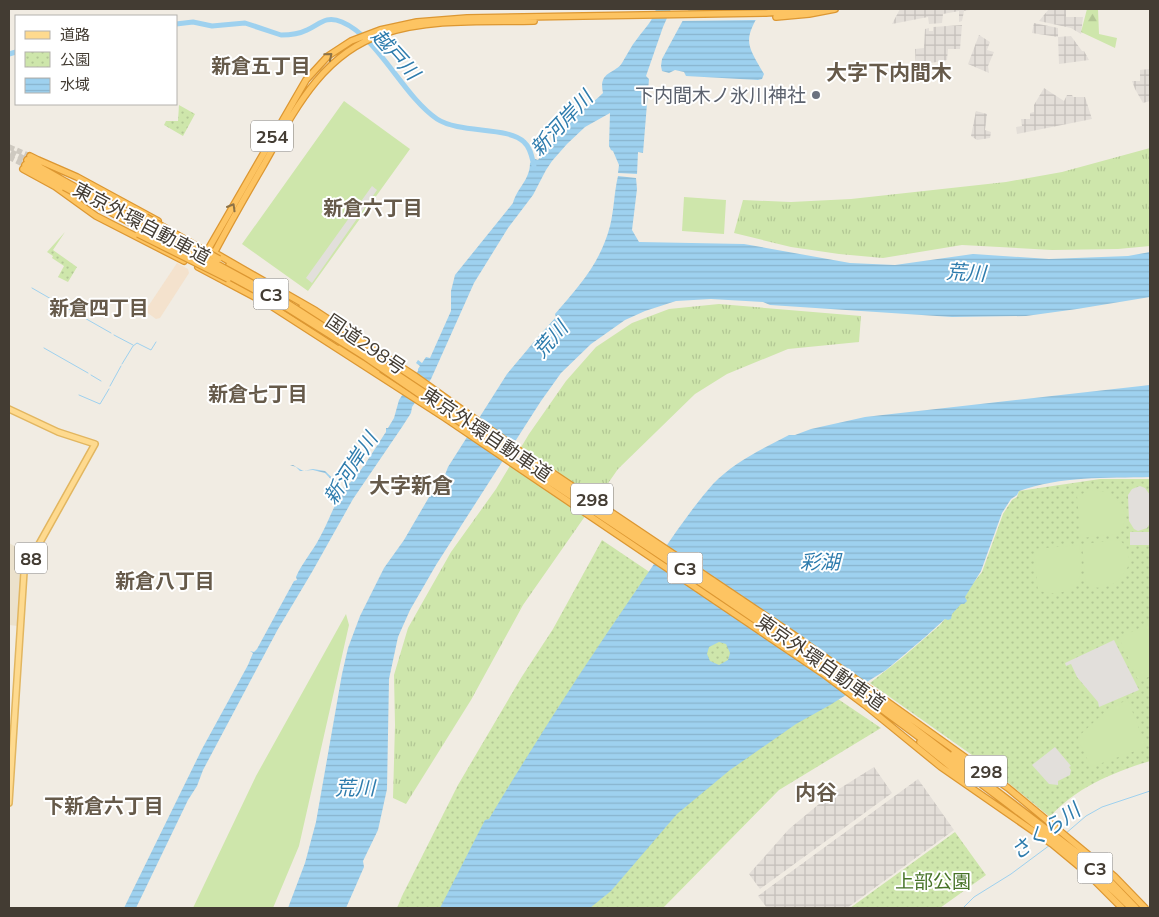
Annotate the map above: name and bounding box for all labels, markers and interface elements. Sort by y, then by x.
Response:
legend [15,15,178,105]
water label: 越戸川 [367,23,427,86]
text: 道路 [60,25,90,44]
text: 公園 [60,50,90,69]
district label: 新倉五丁目 [211,53,311,78]
one-way arrow [323,54,332,62]
district label: 大字下内間木 [826,59,952,85]
text: 水域 [60,75,90,94]
place label: 下内間木ノ氷川神社 [635,83,806,107]
water label: 新河岸川 [525,84,599,161]
marker: 下内間木ノ氷川神社 [810,89,822,101]
road number: 254 [251,120,293,152]
street label: 東京外環自動車道 [69,177,215,269]
district label: 新倉六丁目 [323,195,423,220]
one-way arrow [226,203,236,212]
water label: 荒川 [945,258,989,286]
road number: C3 [254,278,288,310]
district label: 新倉四丁目 [49,295,149,320]
street label: 国道298号 [321,309,411,379]
water label: 荒川 [527,314,574,362]
district label: 新倉七丁目 [208,381,308,406]
street label: 東京外環自動車道 [417,382,557,486]
water label: 新河岸川 [318,426,383,508]
district label: 大字新倉 [369,472,453,498]
road number: 298 [571,484,613,514]
road number: 88 [15,542,47,574]
water label: 彩湖 [800,549,843,574]
road number: C3 [668,552,702,584]
district label: 新倉八丁目 [115,568,215,593]
street label: 東京外環自動車道 [752,609,890,715]
road number: 298 [965,756,1007,786]
water label: 荒川 [335,775,377,800]
district label: 内谷 [795,779,837,805]
district label: 下新倉六丁目 [44,793,164,818]
water label: さくら川 [1005,796,1086,865]
road number: C3 [1078,852,1112,884]
park label: 上部公園 [895,869,971,893]

